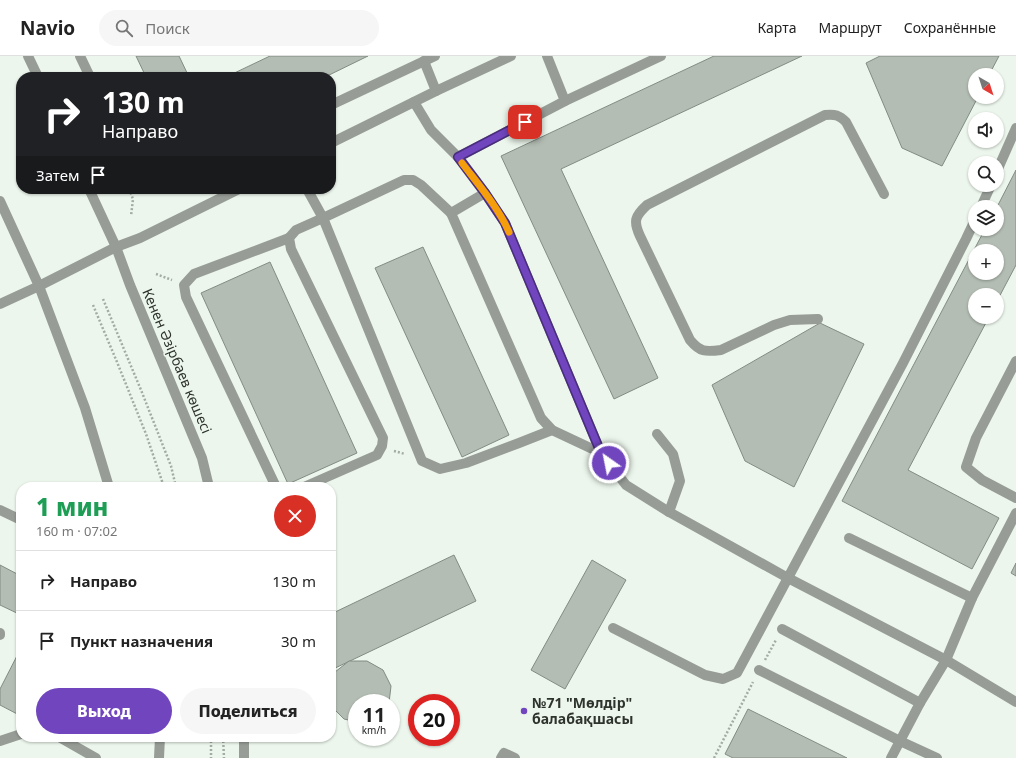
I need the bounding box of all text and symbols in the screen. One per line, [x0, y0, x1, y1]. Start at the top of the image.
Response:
search box [99, 10, 379, 46]
text: Navio [20, 15, 75, 41]
icon: search [113, 17, 135, 39]
text: Поиск [145, 18, 190, 38]
text: Карта [757, 18, 796, 37]
text: Маршрут [818, 18, 882, 37]
text: Сохранённые [904, 18, 996, 37]
north arrow [968, 68, 1004, 104]
map controls [968, 68, 1004, 324]
text: 130 m [102, 83, 185, 121]
icon: right [36, 88, 88, 140]
pin [508, 105, 542, 139]
icon: arrive [514, 111, 536, 133]
button: sound [968, 112, 1004, 148]
text: Направо [102, 119, 178, 143]
button: search [968, 156, 1004, 192]
icon: arrive [87, 164, 109, 186]
text: Затем [36, 165, 79, 185]
button: layers [968, 200, 1004, 236]
button: + [968, 244, 1004, 280]
street label: Кенен Әзірбаев көшесі [138, 285, 217, 436]
button: − [968, 288, 1004, 324]
position arrow [588, 442, 630, 484]
text: 1 мин [36, 490, 108, 523]
button: close [274, 495, 316, 537]
text: 160 m · 07:02 [36, 522, 117, 540]
icon: right [36, 570, 58, 592]
text: Направо [70, 571, 137, 591]
text: 130 m [272, 571, 316, 591]
icon: arrive [36, 630, 58, 652]
text: Пункт назначения [70, 631, 213, 651]
text: 30 m [281, 631, 316, 651]
button: Выход [36, 688, 172, 734]
button: Поделиться [180, 688, 316, 734]
place label: №71 "Мөлдір" балабақшасы [532, 693, 633, 728]
speed limit sign: 20 [408, 694, 460, 746]
text: 11 [363, 701, 385, 728]
marker: №71 "Мөлдір" балабақшасы [519, 706, 529, 716]
text: km/h [362, 723, 386, 737]

